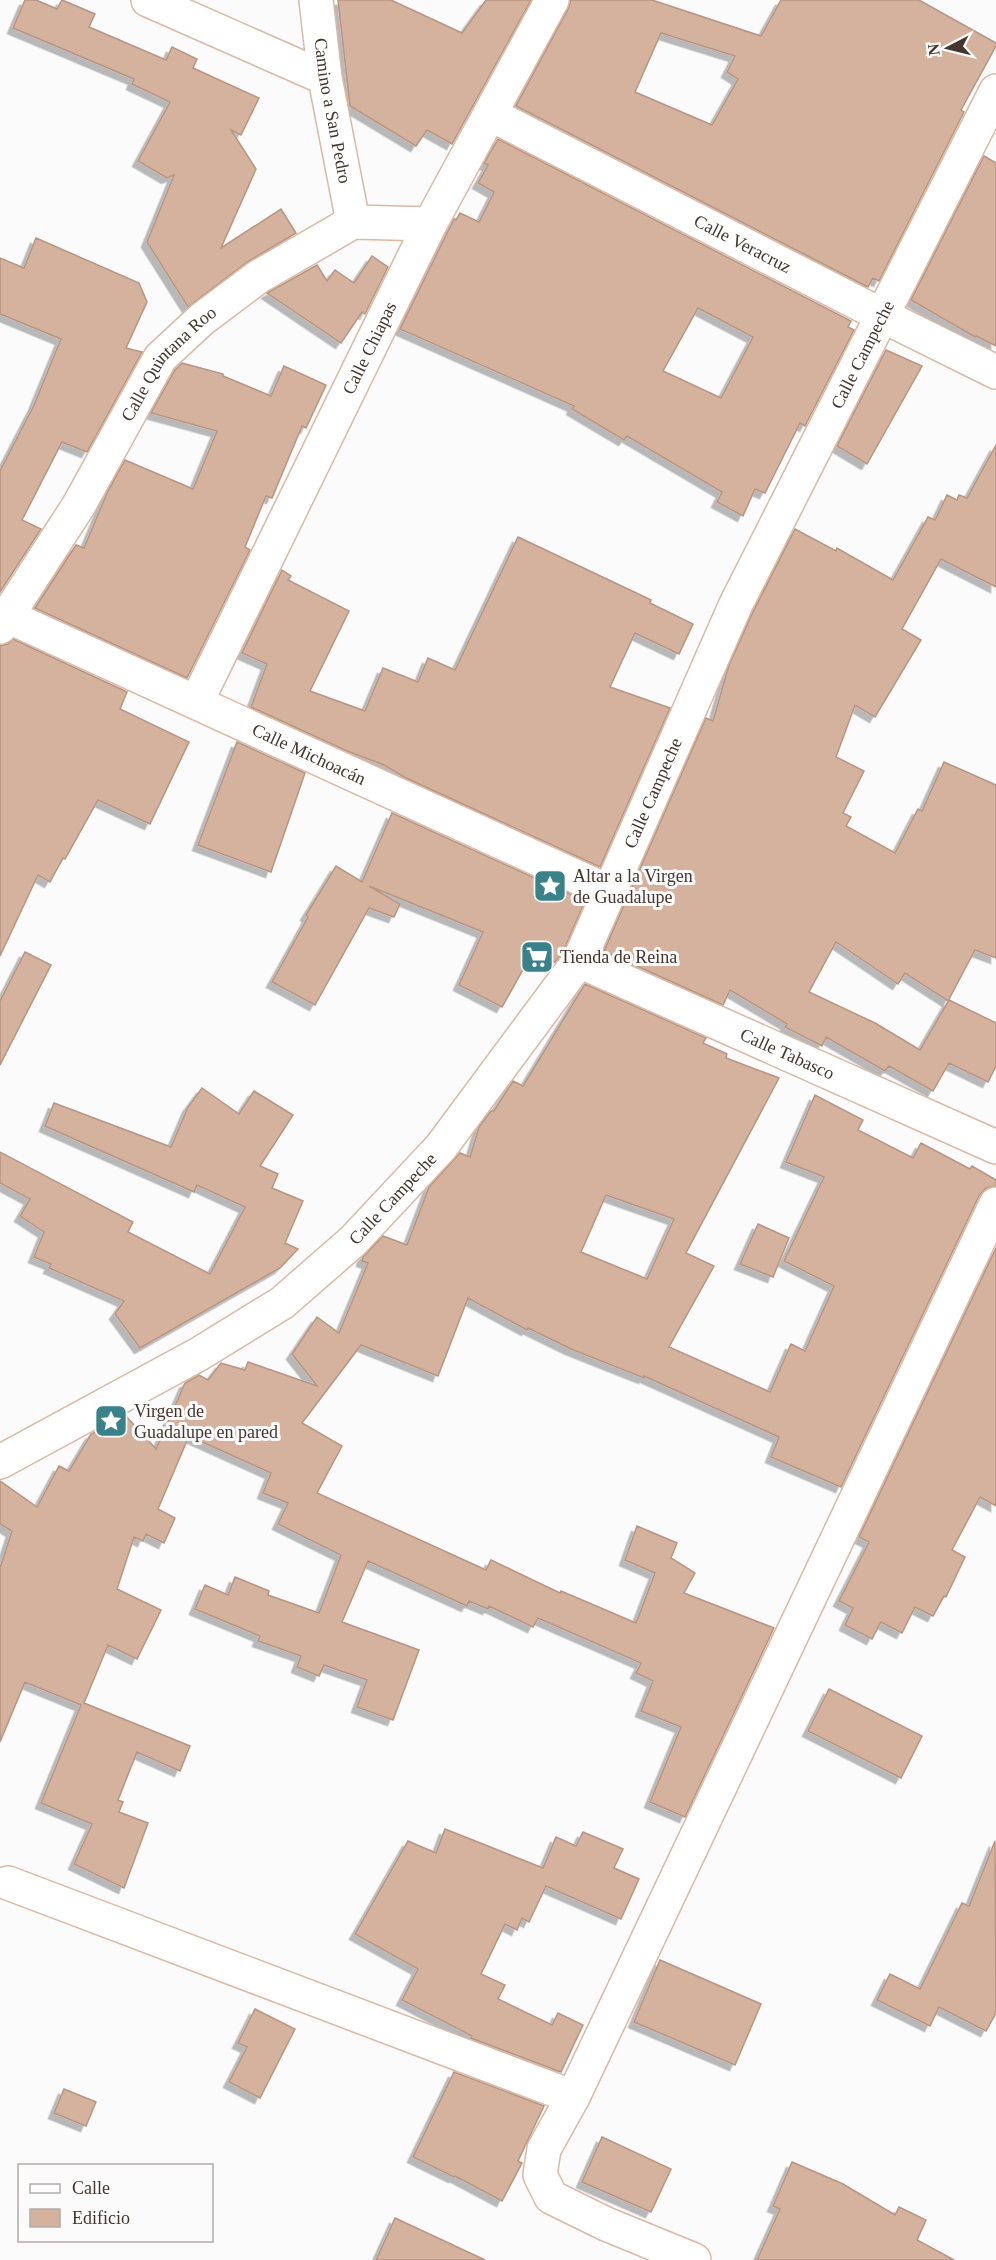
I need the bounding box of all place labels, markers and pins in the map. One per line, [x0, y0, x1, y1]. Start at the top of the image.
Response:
place label: Altar a la Virgen de Guadalupe [573, 866, 693, 907]
place icon: Altar a la Virgen de Guadalupe [532, 868, 568, 904]
supermarket icon: Tienda de Reina [519, 939, 555, 975]
place label: Tienda de Reina [560, 947, 677, 967]
place label: Virgen de Guadalupe en pared [134, 1401, 278, 1442]
place icon: Virgen de Guadalupe en pared [93, 1403, 129, 1439]

